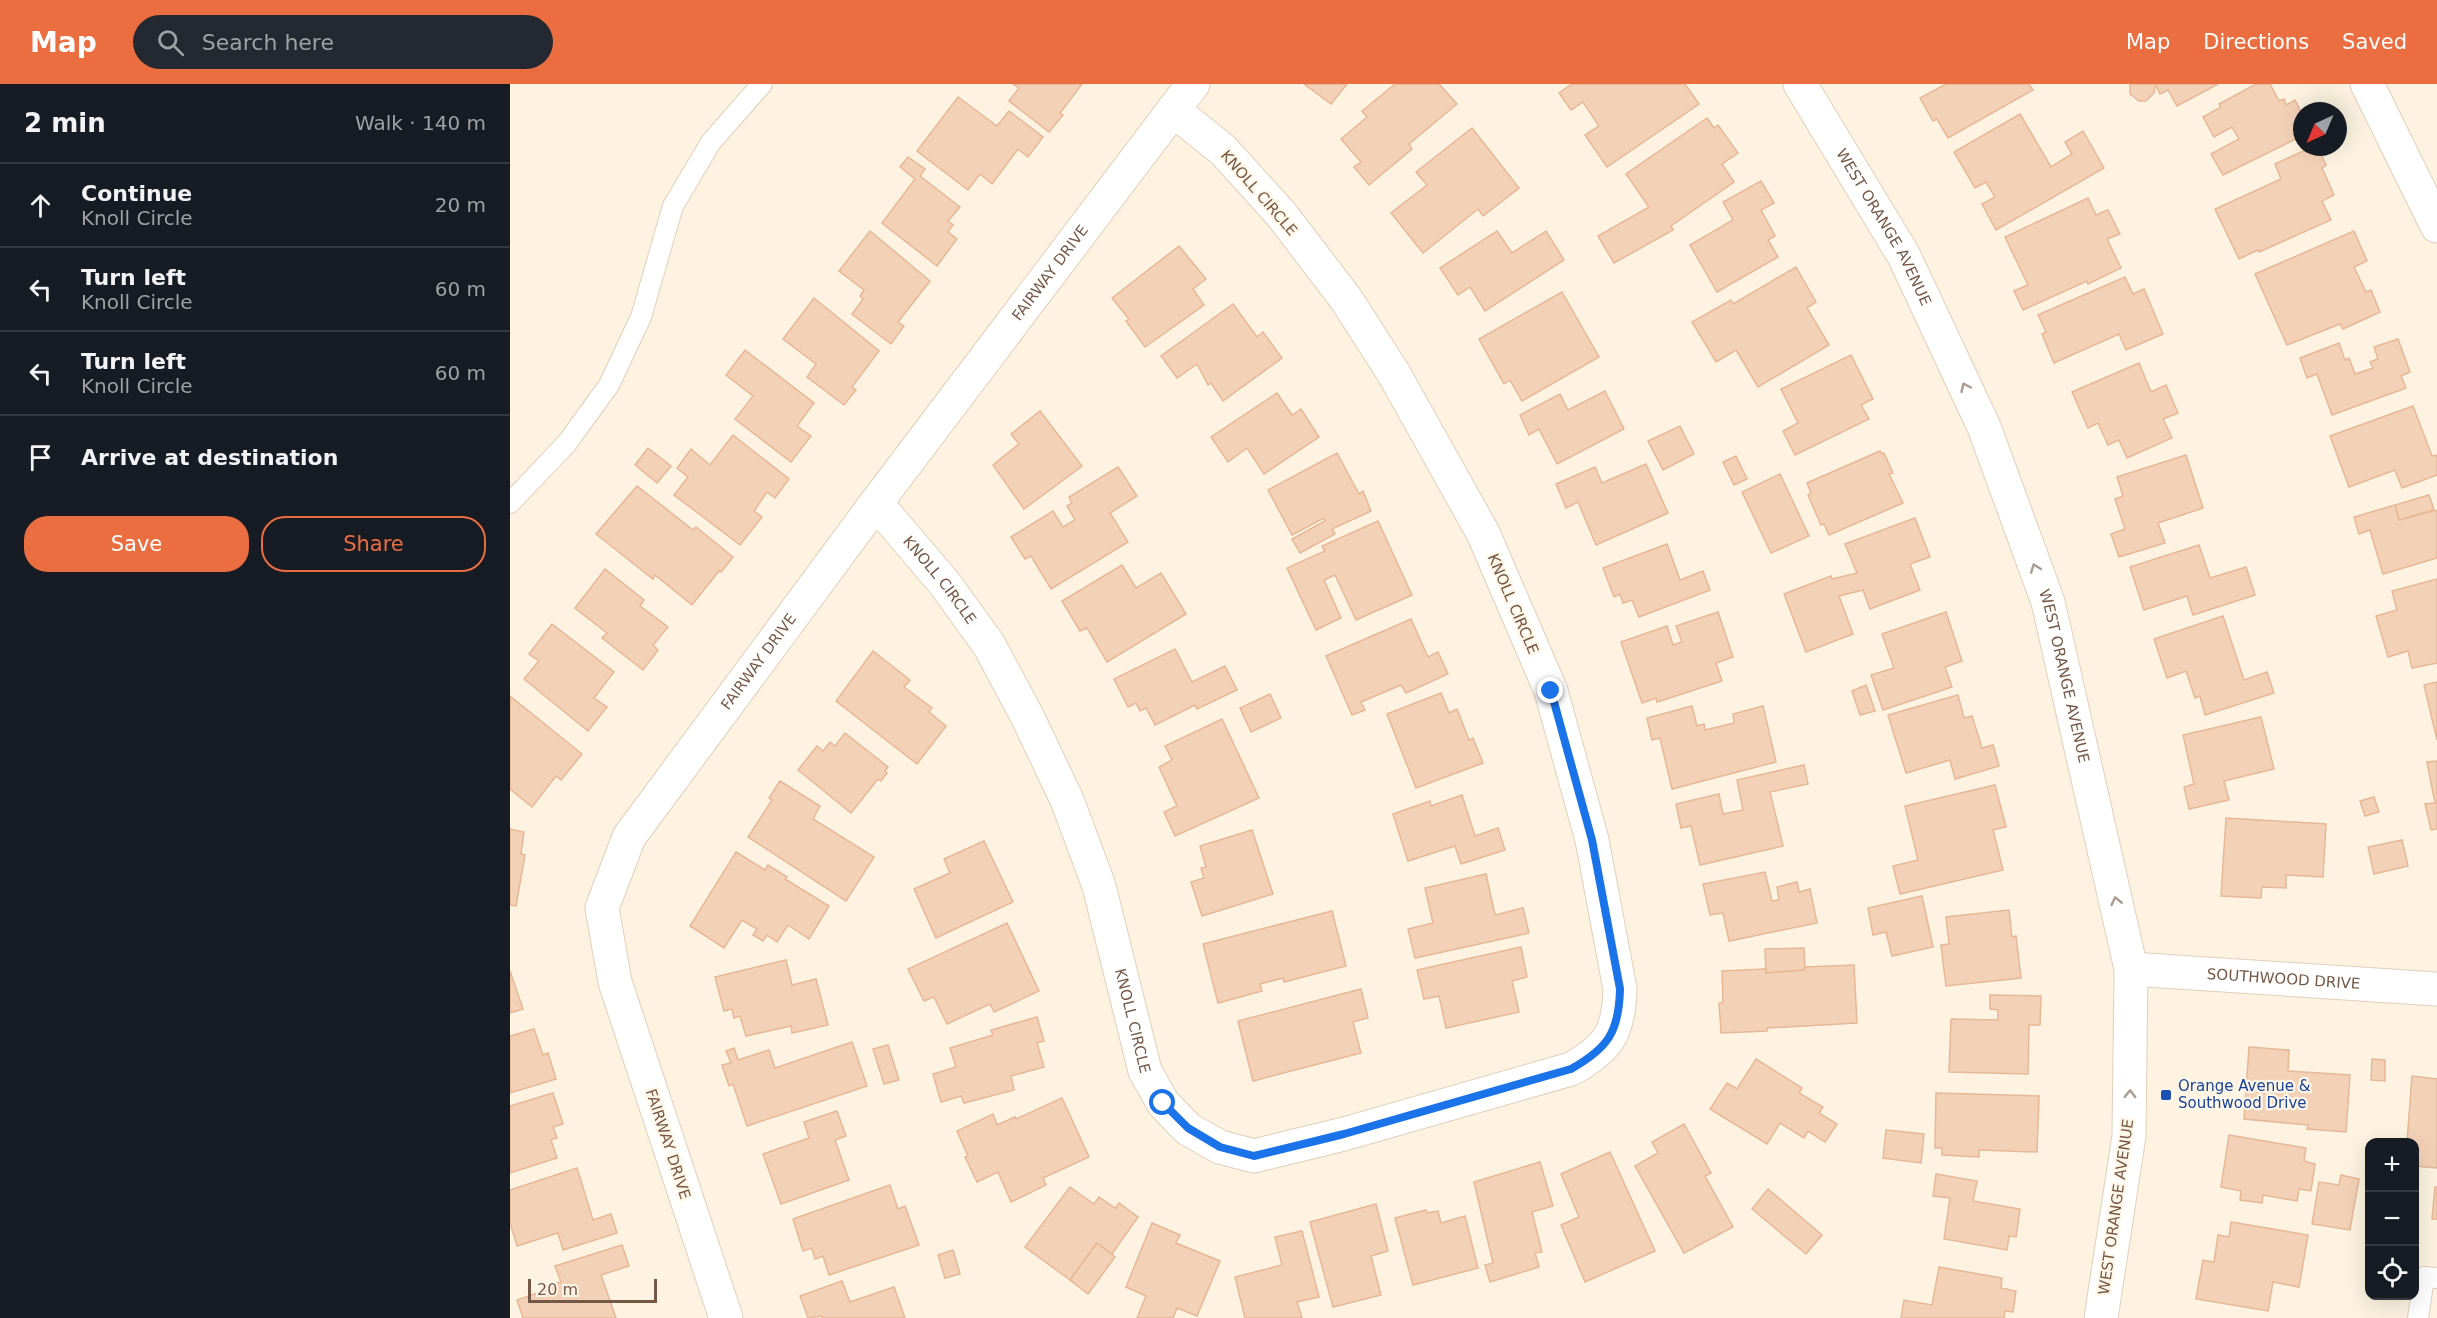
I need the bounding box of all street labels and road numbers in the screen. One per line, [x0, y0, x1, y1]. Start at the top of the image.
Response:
street label: WEST ORANGE AVENUE [1832, 145, 1935, 309]
street label: KNOLL CIRCLE [1217, 147, 1301, 239]
street label: FAIRWAY DRIVE [1008, 222, 1092, 324]
street label: KNOLL CIRCLE [899, 532, 980, 628]
street label: KNOLL CIRCLE [1484, 551, 1542, 657]
street label: WEST ORANGE AVENUE [2035, 587, 2093, 765]
street label: FAIRWAY DRIVE [717, 610, 800, 713]
street label: SOUTHWOOD DRIVE [2206, 965, 2361, 993]
street label: KNOLL CIRCLE [1111, 967, 1154, 1075]
street label: FAIRWAY DRIVE [642, 1087, 694, 1201]
street label: WEST ORANGE AVENUE [2095, 1118, 2137, 1296]

